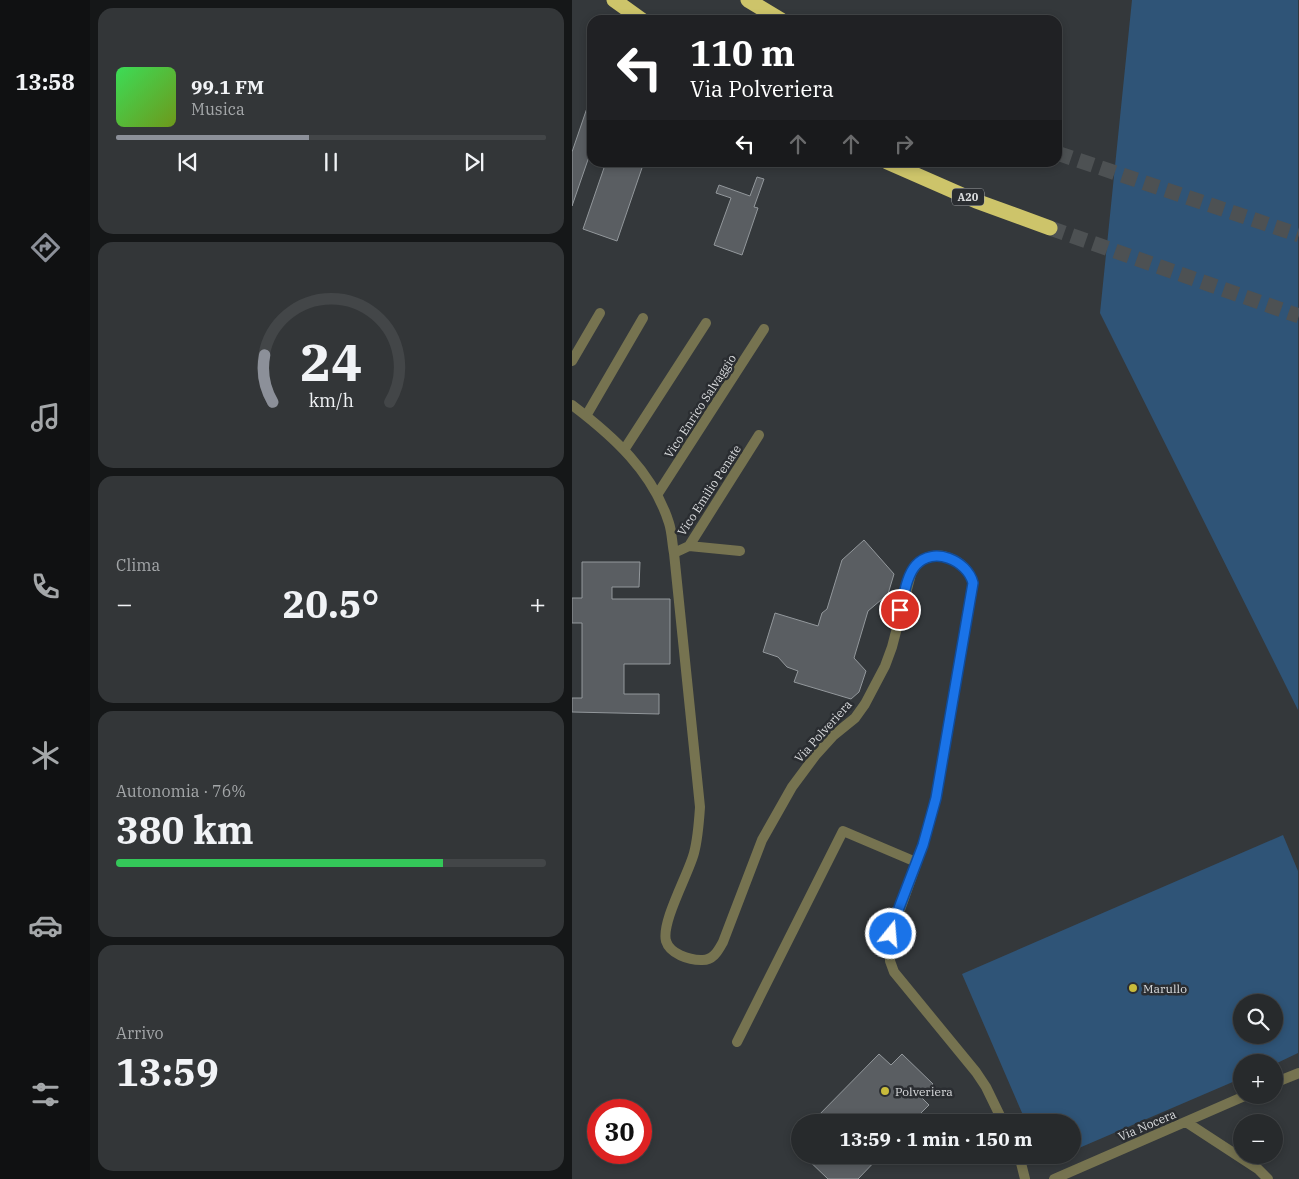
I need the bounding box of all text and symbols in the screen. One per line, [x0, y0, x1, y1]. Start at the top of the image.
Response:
text: 110 m [690, 30, 795, 76]
icon: left [607, 35, 672, 100]
text: 13:58 [15, 67, 75, 96]
text: Via Polveriera [690, 74, 834, 103]
text: 99.1 FM [191, 75, 264, 99]
text: Musica [191, 99, 245, 119]
icon: left [731, 130, 759, 158]
icon: ahead [784, 130, 812, 158]
icon: ahead [837, 130, 865, 158]
icon: right [890, 130, 918, 158]
icon: previous [174, 148, 202, 176]
icon: pause [317, 148, 345, 176]
icon: next [460, 148, 488, 176]
road number: A20 [952, 188, 984, 206]
icon: directions [28, 230, 63, 265]
text: 24 [300, 328, 362, 395]
street label: Vico Enrico Salvaggio [661, 351, 739, 461]
text: km/h [308, 389, 354, 412]
icon: music [28, 400, 63, 435]
street label: Vico Emilio Penate [674, 442, 744, 538]
text: Clima [116, 555, 160, 575]
icon: phone [28, 569, 63, 604]
text: 20.5° [283, 579, 379, 628]
text: − [116, 585, 133, 622]
text: + [529, 585, 546, 622]
pin [879, 589, 921, 631]
icon: arrive [886, 596, 914, 624]
street label: Via Polveriera [791, 696, 855, 765]
icon: climate [28, 738, 63, 773]
text: Autonomia · 76% [116, 781, 246, 801]
text: 380 km [116, 805, 254, 854]
position arrow [864, 907, 916, 959]
icon: car [28, 908, 63, 943]
place label: Marullo [1143, 981, 1187, 996]
marker: Marullo [1127, 982, 1139, 994]
map controls [1233, 994, 1283, 1164]
button: search [1233, 994, 1283, 1044]
text: Arrivo [116, 1023, 164, 1043]
text: 13:59 [116, 1047, 219, 1096]
button: + [1233, 1054, 1283, 1104]
icon: filters [28, 1077, 63, 1112]
place label: Polveriera [895, 1084, 953, 1099]
marker: Polveriera [879, 1085, 891, 1097]
speed limit sign: 30 [587, 1099, 652, 1164]
street label: Via Nocera [1116, 1106, 1179, 1144]
button: − [1233, 1114, 1283, 1164]
text: 13:59 · 1 min · 150 m [840, 1127, 1032, 1151]

